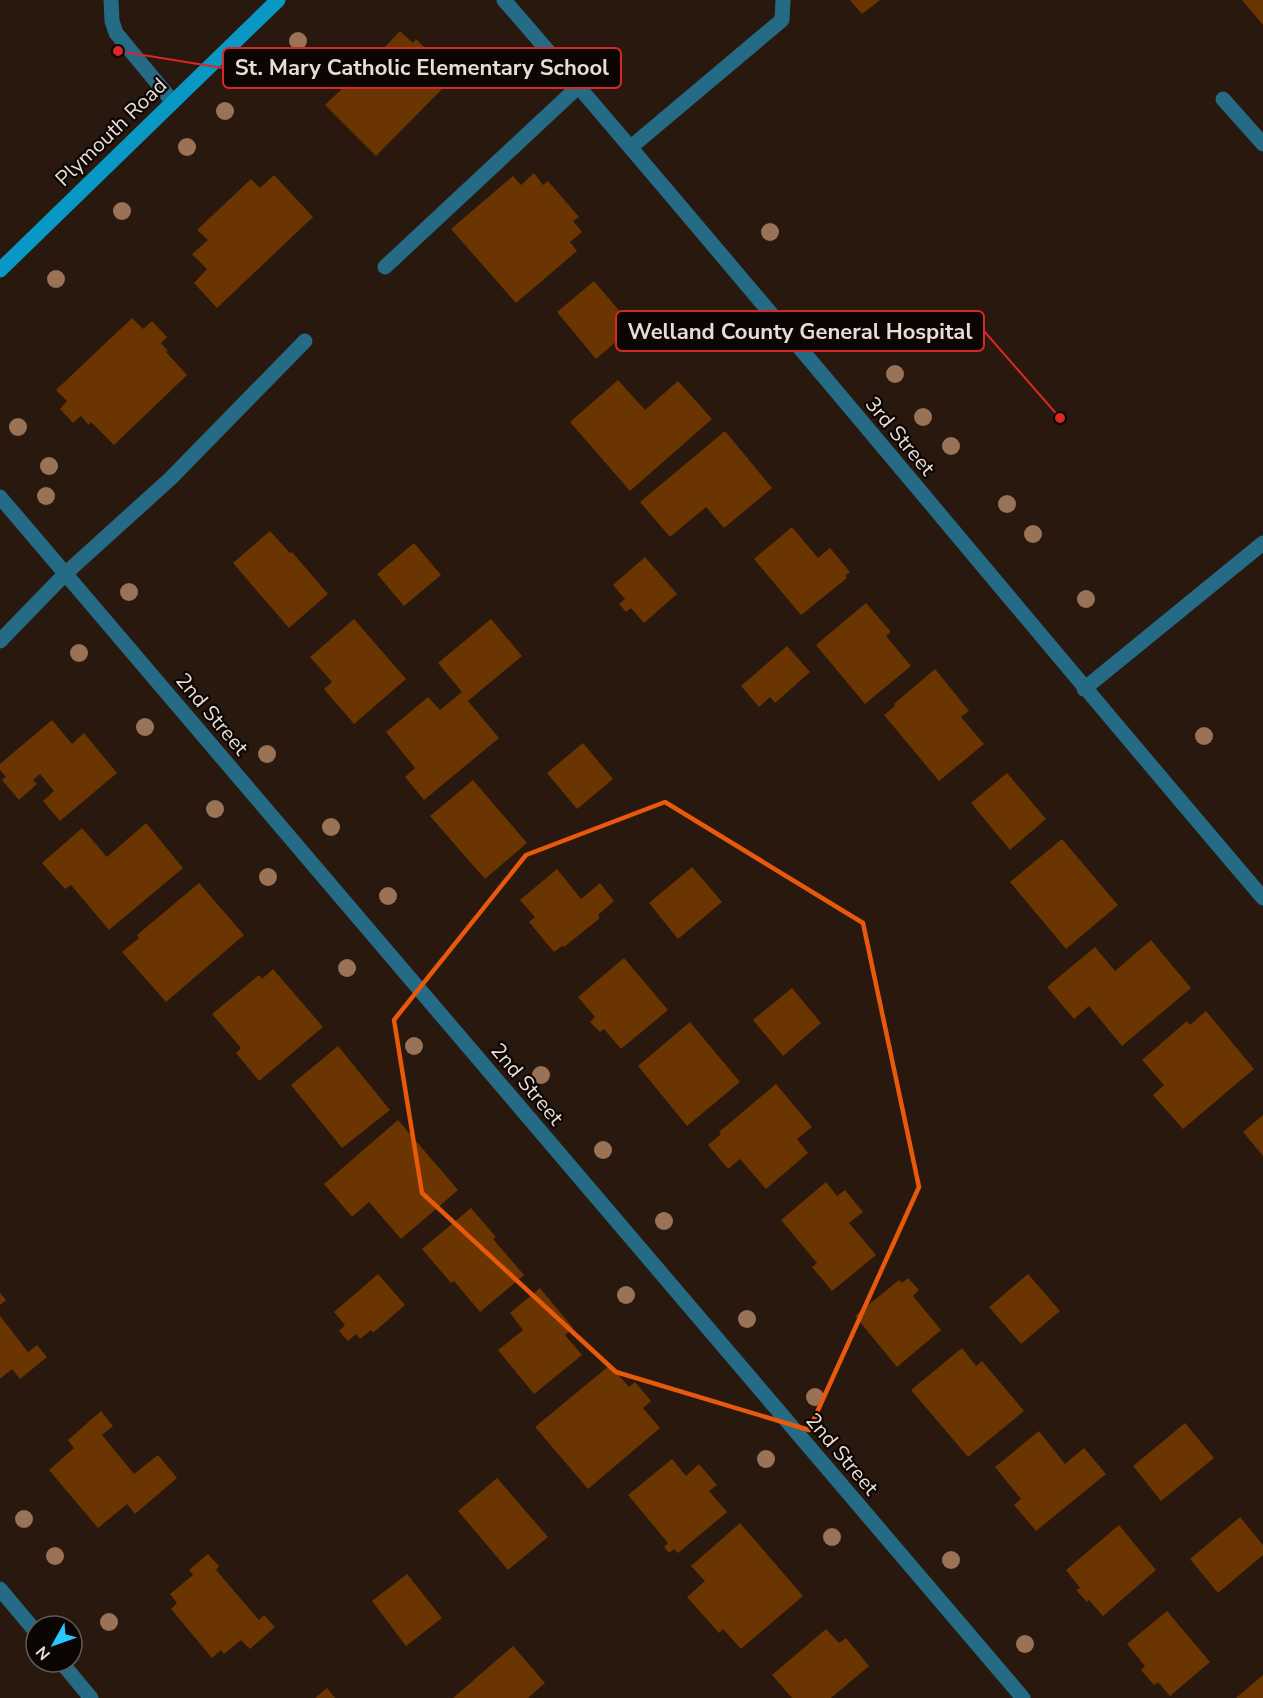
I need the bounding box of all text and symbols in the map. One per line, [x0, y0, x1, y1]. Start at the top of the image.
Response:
callout: St. Mary Catholic Elementary School [223, 48, 621, 88]
text: St. Mary Catholic Elementary School [235, 53, 609, 83]
street label: Plymouth Road [49, 72, 173, 192]
callout: Welland County General Hospital [616, 311, 984, 351]
text: Welland County General Hospital [628, 317, 972, 347]
street label: 3rd Street [859, 391, 942, 482]
street label: 2nd Street [169, 667, 255, 762]
street label: 2nd Street [484, 1037, 570, 1132]
street label: 2nd Street [799, 1407, 885, 1502]
north arrow [24, 1614, 84, 1674]
text: N [31, 1641, 56, 1665]

